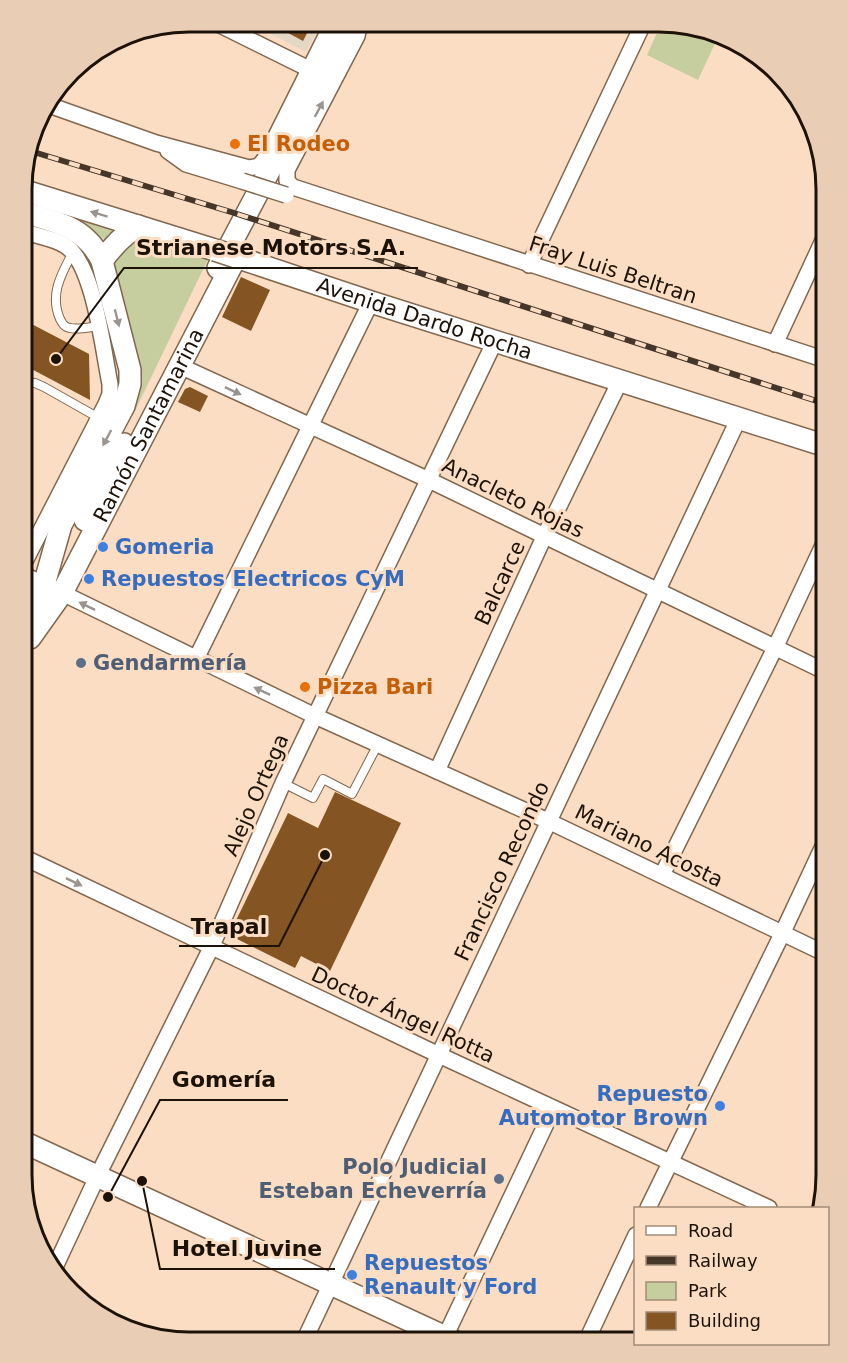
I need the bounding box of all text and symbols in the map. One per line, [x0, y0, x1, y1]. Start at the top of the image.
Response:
one-way arrow [314, 101, 324, 118]
place label: El Rodeo [247, 132, 350, 156]
marker: El Rodeo [228, 137, 242, 151]
one-way arrow [90, 209, 108, 218]
callout: Strianese Motors S.A. [124, 228, 418, 268]
street label: Fray Luis Beltran [526, 231, 700, 309]
text: Strianese Motors S.A. [136, 235, 406, 260]
street label: Avenida Dardo Rocha [314, 273, 535, 364]
one-way arrow [112, 309, 122, 327]
street label: Ramón Santamarina [89, 324, 209, 526]
one-way arrow [225, 386, 242, 395]
one-way arrow [102, 429, 112, 446]
street label: Anacleto Rojas [438, 453, 588, 543]
place label: Gomeria [115, 535, 215, 559]
street label: Balcarce [470, 537, 530, 629]
marker: Gomeria [96, 540, 110, 554]
place label: Repuestos Electricos CyM [101, 567, 405, 591]
marker: Repuestos Electricos CyM [82, 572, 96, 586]
one-way arrow [79, 601, 96, 610]
place label: Gendarmería [93, 651, 247, 675]
marker: Gendarmería [74, 656, 88, 670]
place label: Pizza Bari [317, 675, 433, 699]
marker: Pizza Bari [298, 680, 312, 694]
one-way arrow [254, 686, 271, 696]
street label: Alejo Ortega [218, 730, 294, 860]
street label: Francisco Recondo [450, 777, 554, 965]
street label: Mariano Acosta [571, 800, 727, 892]
one-way arrow [66, 877, 83, 886]
callout: Trapal [179, 906, 279, 946]
text: Trapal [191, 914, 267, 939]
street label: Doctor Ángel Rotta [308, 961, 499, 1068]
callout: Gomería [160, 1060, 288, 1100]
text: Gomería [172, 1067, 276, 1092]
place label: Repuesto Automotor Brown [499, 1082, 708, 1130]
marker: Repuesto Automotor Brown [713, 1099, 727, 1113]
place label: Polo Judicial Esteban Echeverría [258, 1155, 487, 1203]
marker: Polo Judicial Esteban Echeverría [492, 1172, 506, 1186]
legend [634, 1207, 829, 1345]
text: Road [688, 1220, 733, 1241]
callout: Hotel Juvine [160, 1229, 335, 1269]
text: Hotel Juvine [172, 1236, 322, 1261]
text: Railway [688, 1250, 758, 1271]
place label: Repuestos Renault y Ford [364, 1251, 537, 1299]
marker: Repuestos Renault y Ford [345, 1268, 359, 1282]
text: Park [688, 1280, 727, 1301]
text: Building [688, 1310, 761, 1331]

